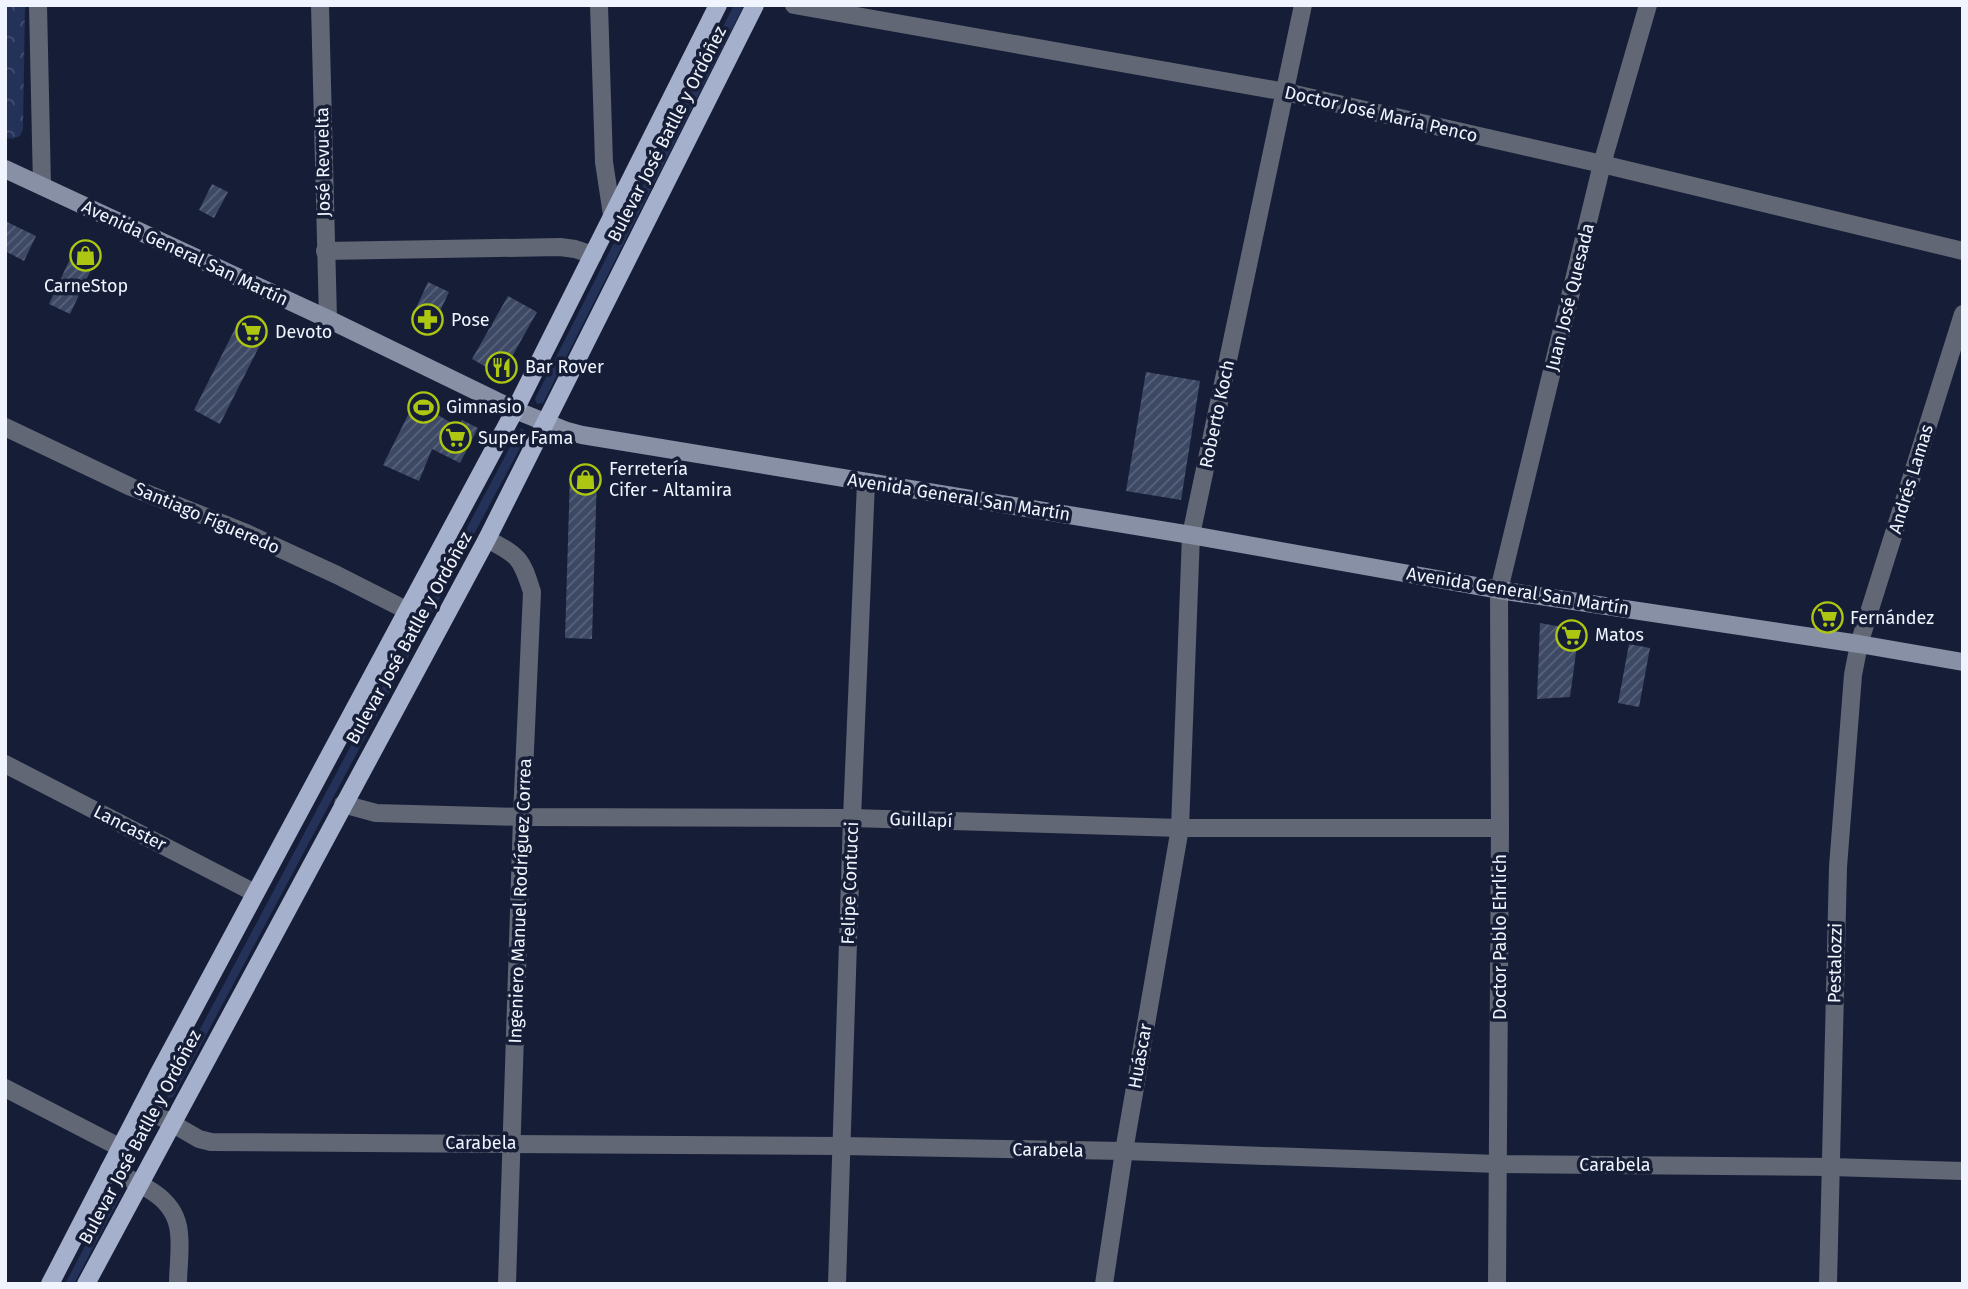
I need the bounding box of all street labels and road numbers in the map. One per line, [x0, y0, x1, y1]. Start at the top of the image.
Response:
street label: Bulevar José Batlle y Ordóñez [603, 22, 731, 246]
street label: Doctor José María Penco [1282, 81, 1480, 147]
street label: José Revuelta [311, 107, 335, 217]
street label: Avenida General San Martín [78, 195, 292, 311]
street label: Juan José Quesada [1541, 221, 1599, 373]
street label: Roberto Koch [1195, 358, 1239, 470]
street label: Andrés Lamas [1884, 422, 1938, 536]
street label: Avenida General San Martín [846, 469, 1072, 525]
street label: Santiago Figueredo [131, 477, 283, 559]
street label: Bulevar José Batlle y Ordóñez [341, 528, 477, 748]
street label: Avenida General San Martín [1405, 563, 1631, 619]
street label: Ingeniero Manuel Rodríguez Correa [504, 758, 536, 1044]
street label: Lancaster [90, 800, 170, 856]
street label: Guillapí [889, 808, 953, 832]
street label: Felipe Contucci [837, 821, 863, 945]
street label: Doctor Pablo Ehrlich [1489, 854, 1511, 1020]
street label: Pestalozzi [1823, 923, 1847, 1003]
street label: Huáscar [1123, 1022, 1157, 1090]
street label: Bulevar José Batlle y Ordóñez [74, 1026, 206, 1248]
street label: Carabela [445, 1132, 517, 1154]
street label: Carabela [1012, 1138, 1084, 1162]
street label: Carabela [1579, 1154, 1651, 1176]

